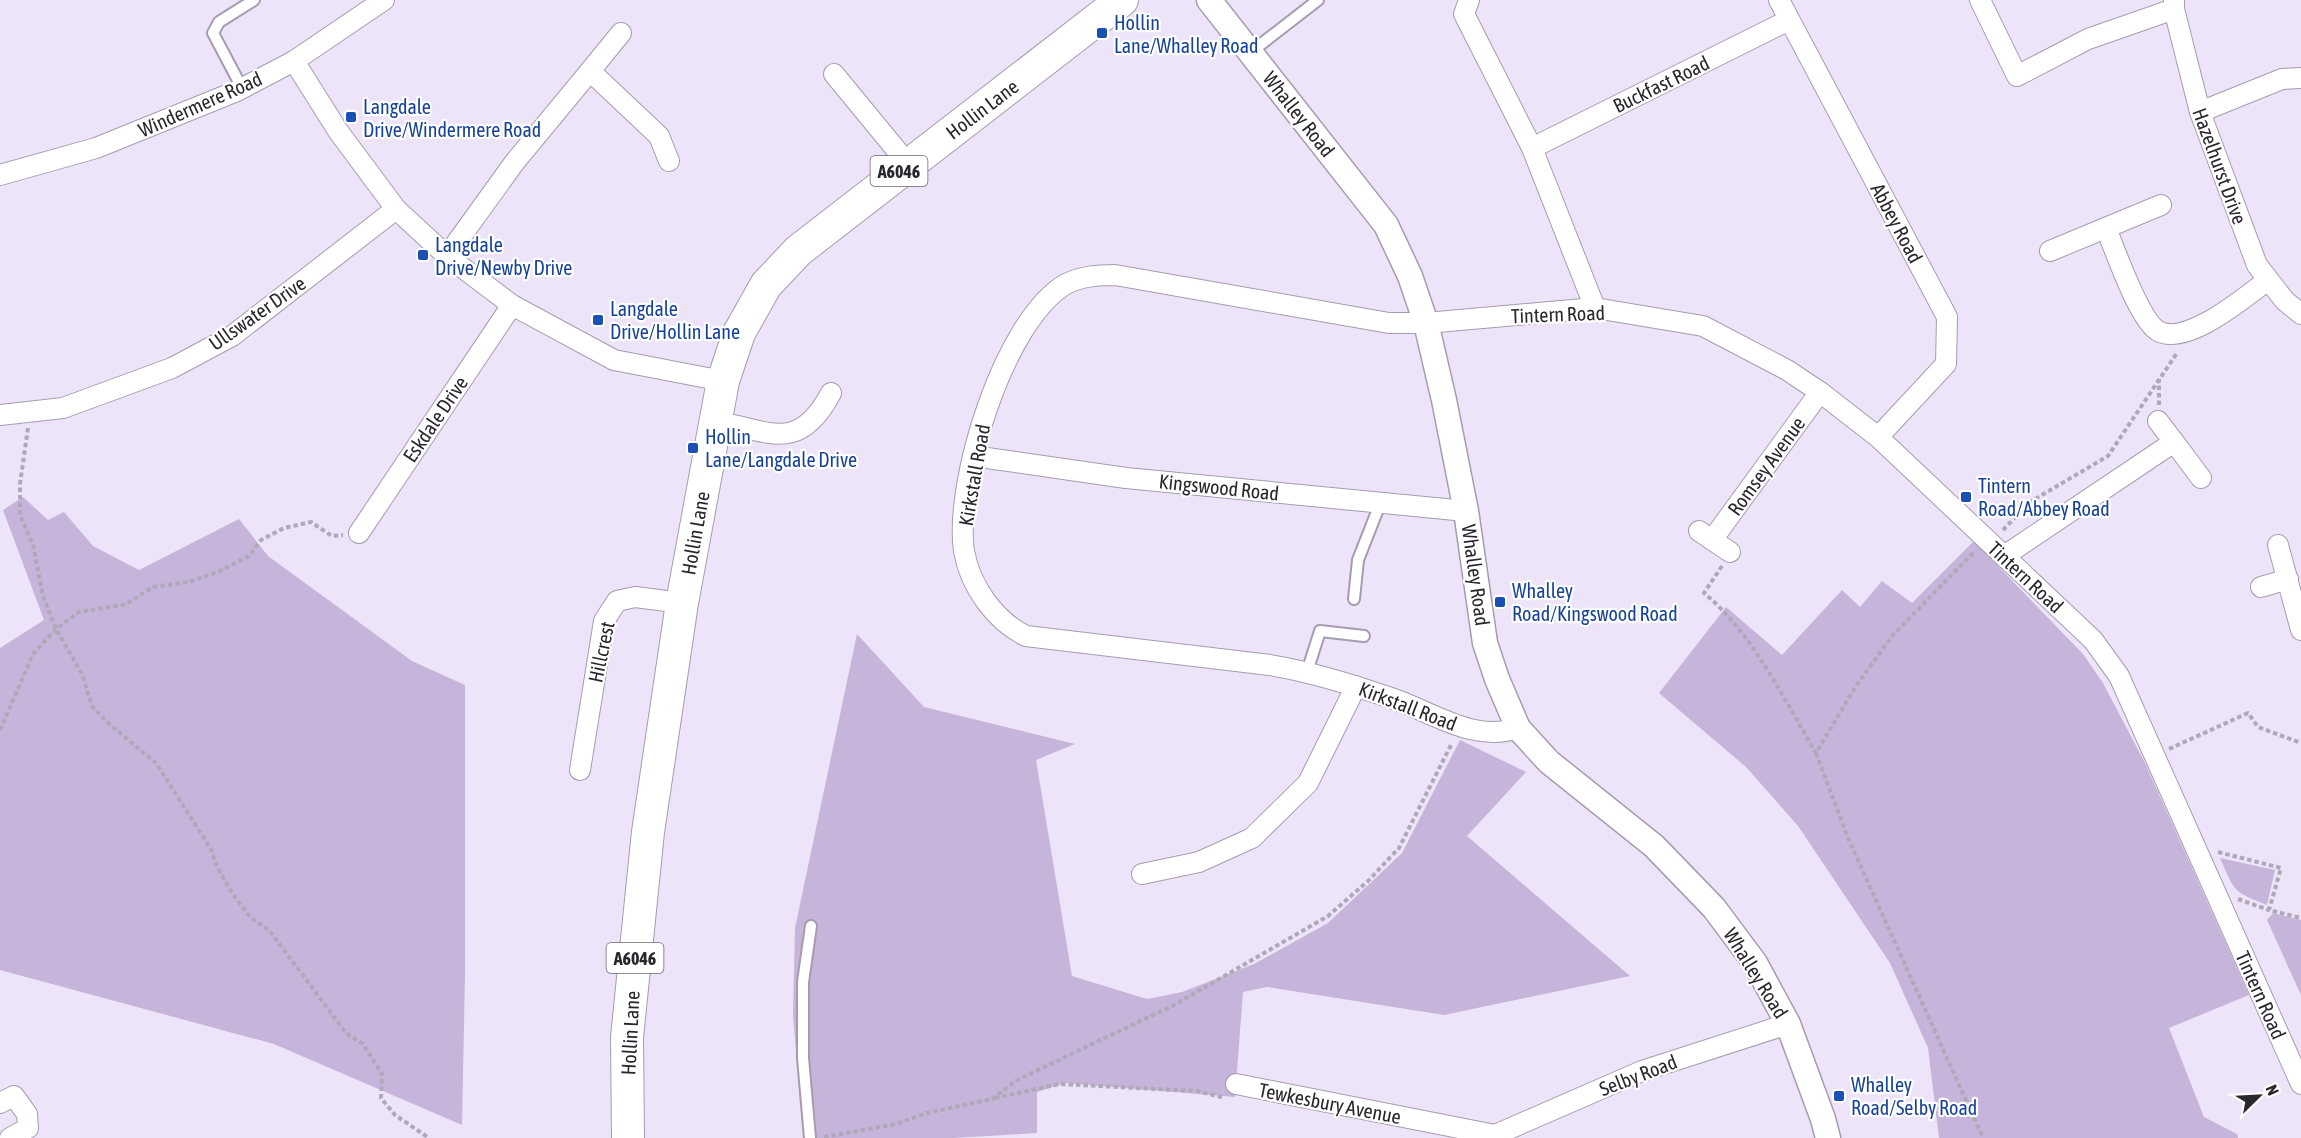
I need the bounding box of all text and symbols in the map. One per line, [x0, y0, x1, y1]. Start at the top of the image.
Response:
place label: Hollin Lane/Whalley Road [1114, 11, 1259, 57]
marker: Hollin Lane/Whalley Road [1095, 26, 1109, 40]
street label: Buckfast Road [1609, 51, 1713, 117]
street label: Windermere Road [135, 67, 265, 141]
street label: Whalley Road [1259, 67, 1339, 161]
street label: Hollin Lane [941, 74, 1023, 144]
place label: Langdale Drive/Windermere Road [363, 95, 541, 141]
street label: Hazelhurst Drive [2188, 105, 2252, 227]
marker: Langdale Drive/Windermere Road [344, 110, 358, 124]
road number: A6046 [870, 156, 928, 186]
street label: Abbey Road [1866, 179, 1928, 267]
place label: Langdale Drive/Newby Drive [435, 233, 572, 279]
marker: Langdale Drive/Newby Drive [416, 248, 430, 262]
street label: Ullswater Drive [204, 271, 310, 355]
place label: Langdale Drive/Hollin Lane [610, 297, 740, 343]
street label: Tintern Road [1511, 301, 1605, 327]
marker: Langdale Drive/Hollin Lane [591, 313, 605, 327]
street label: Eskdale Drive [398, 372, 472, 466]
street label: Romsey Avenue [1723, 412, 1809, 520]
street label: Kirkstall Road [954, 422, 994, 528]
place label: Hollin Lane/Langdale Drive [705, 425, 857, 471]
marker: Hollin Lane/Langdale Drive [686, 441, 700, 455]
street label: Kingswood Road [1158, 469, 1280, 505]
place label: Tintern Road/Abbey Road [1978, 474, 2110, 520]
street label: Hollin Lane [676, 489, 714, 577]
marker: Tintern Road/Abbey Road [1959, 490, 1973, 504]
street label: Whalley Road [1458, 523, 1494, 627]
street label: Tintern Road [1984, 537, 2068, 617]
place label: Whalley Road/Kingswood Road [1512, 579, 1678, 625]
marker: Whalley Road/Kingswood Road [1493, 595, 1507, 609]
street label: Hillcrest [583, 619, 619, 685]
street label: Kirkstall Road [1356, 677, 1460, 735]
street label: Whalley Road [1719, 924, 1793, 1022]
road number: A6046 [606, 943, 664, 973]
street label: Tintern Road [2231, 947, 2291, 1043]
street label: Hollin Lane [616, 990, 644, 1076]
street label: Selby Road [1596, 1050, 1680, 1100]
north arrow [2229, 1066, 2289, 1126]
place label: Whalley Road/Selby Road [1851, 1073, 1977, 1119]
street label: Tewkesbury Avenue [1257, 1078, 1403, 1128]
text: N [2263, 1082, 2283, 1098]
marker: Whalley Road/Selby Road [1832, 1089, 1846, 1103]

